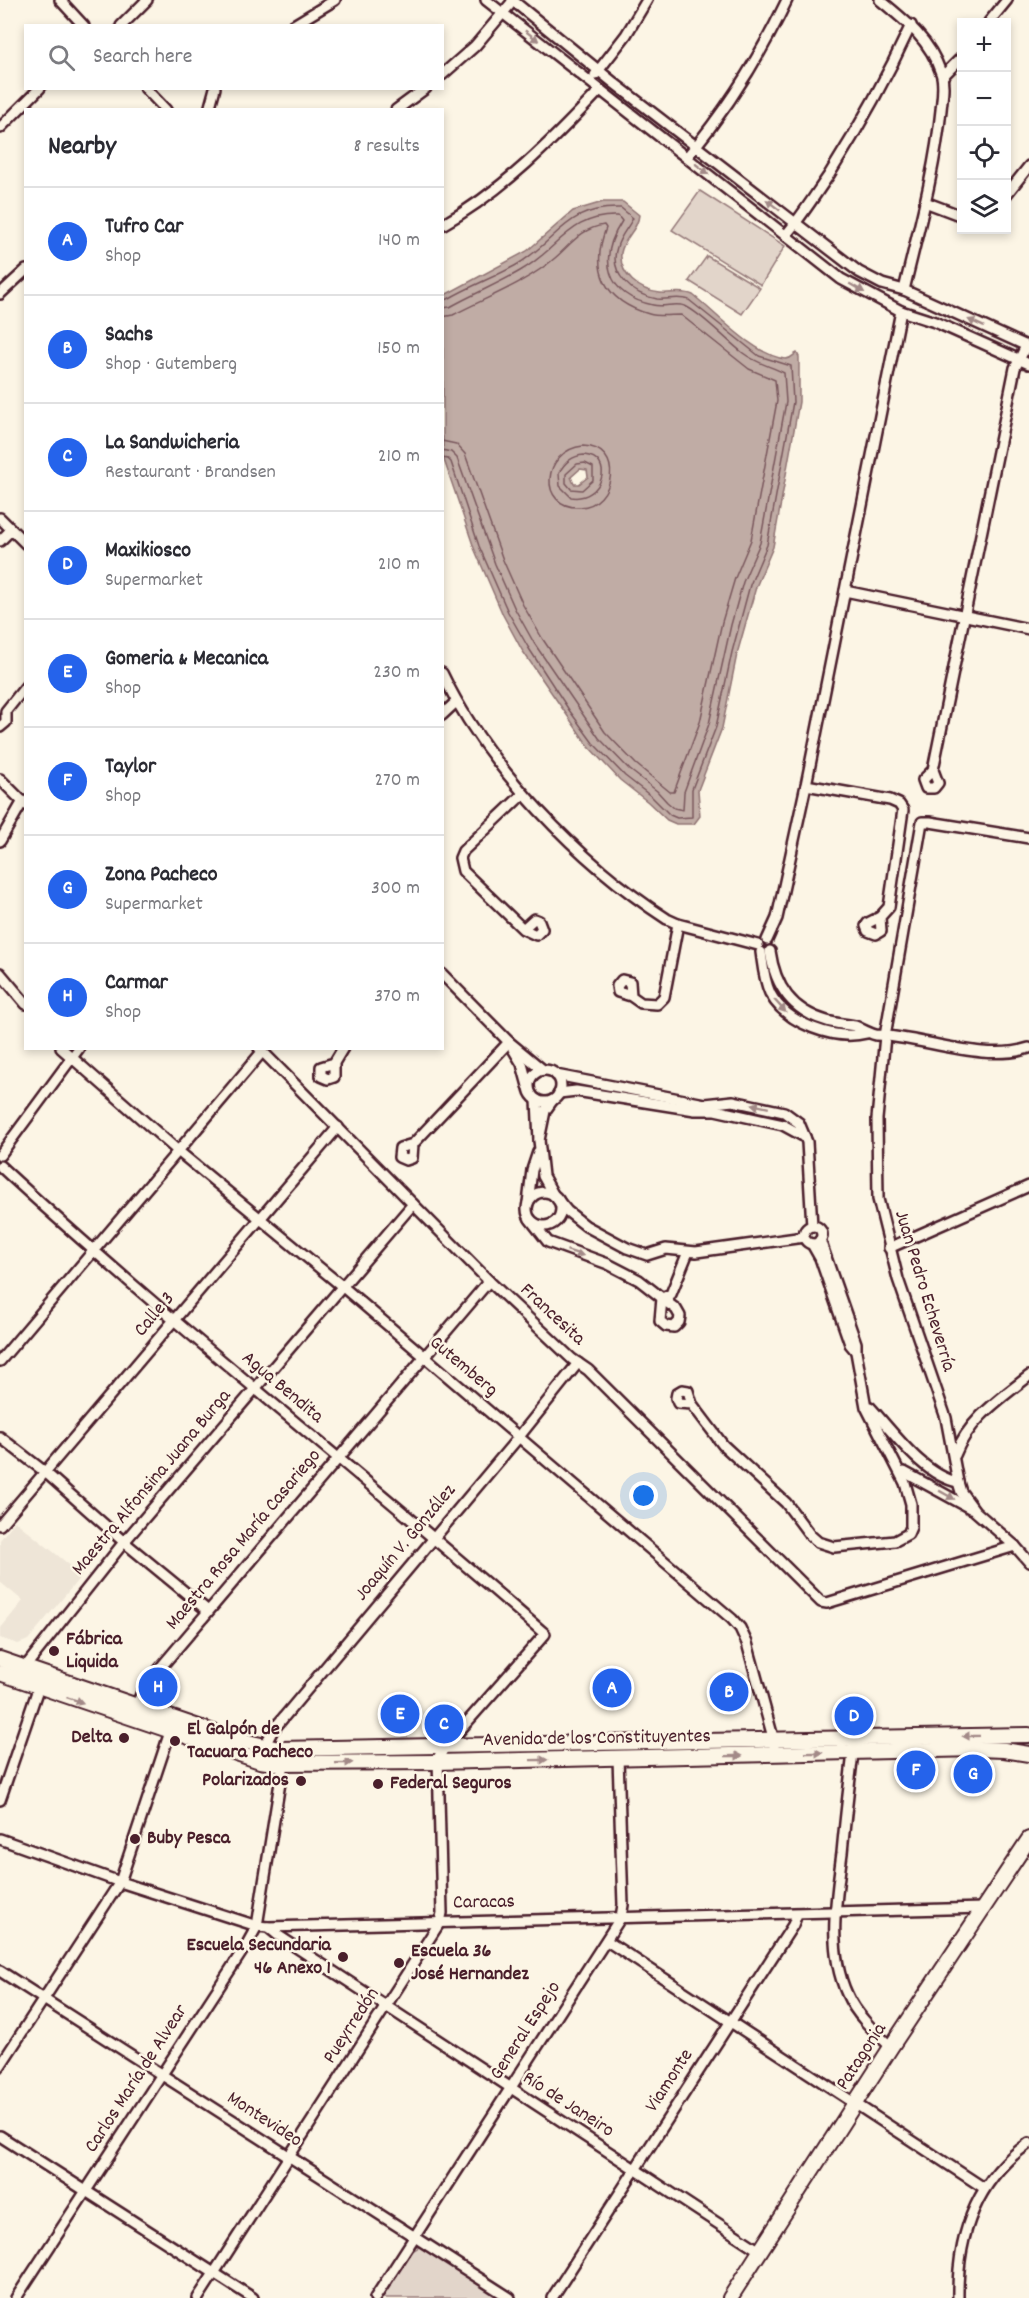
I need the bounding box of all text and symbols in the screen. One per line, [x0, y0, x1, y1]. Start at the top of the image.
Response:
map controls [957, 18, 1011, 234]
button: + [957, 18, 1011, 72]
search box [24, 24, 444, 90]
one-way arrow [524, 30, 540, 43]
icon: search [45, 41, 78, 74]
text: Search here [93, 42, 192, 73]
button: − [957, 72, 1011, 126]
button: locate [957, 126, 1011, 180]
text: Nearby [48, 129, 116, 166]
text: 8 results [354, 133, 420, 161]
one-way arrow [695, 163, 710, 175]
button: layers [957, 180, 1011, 234]
one-way arrow [765, 199, 781, 211]
text: Tufro Car [105, 212, 183, 243]
text: A [62, 227, 73, 255]
text: 140 m [378, 227, 420, 255]
text: Shop [105, 243, 141, 271]
one-way arrow [849, 283, 866, 293]
one-way arrow [966, 318, 984, 328]
text: Sachs [105, 320, 153, 351]
text: B [63, 335, 72, 363]
text: 150 m [377, 335, 420, 363]
text: Shop · Gutemberg [105, 351, 237, 379]
text: La Sandwicheria [105, 428, 239, 459]
text: C [63, 443, 72, 471]
text: 210 m [378, 443, 420, 471]
text: Restaurant · Brandsen [105, 459, 276, 487]
text: Maxikiosco [105, 536, 191, 567]
text: D [62, 551, 73, 579]
text: 210 m [378, 551, 420, 579]
text: Supermarket [105, 567, 203, 595]
text: Gomeria & Mecanica [105, 644, 268, 675]
text: E [63, 659, 72, 687]
text: 230 m [373, 659, 420, 687]
text: Shop [105, 675, 141, 703]
text: Taylor [105, 752, 156, 783]
text: F [63, 767, 72, 795]
text: 270 m [374, 767, 420, 795]
text: Shop [105, 783, 141, 811]
text: Zona Pacheco [105, 860, 218, 891]
text: G [62, 875, 73, 903]
text: 300 m [371, 875, 420, 903]
text: Supermarket [105, 891, 203, 919]
text: Carmar [105, 968, 168, 999]
text: H [62, 983, 73, 1011]
text: 370 m [374, 983, 420, 1011]
one-way arrow [773, 998, 787, 1013]
text: Shop [105, 999, 141, 1027]
one-way arrow [751, 1101, 770, 1110]
street label: Juan Pedro Echeverría [886, 1207, 962, 1376]
one-way arrow [566, 1249, 584, 1258]
street label: Francesita [513, 1277, 591, 1353]
street label: Calle 3 [128, 1286, 182, 1344]
street label: Gutemberg [422, 1330, 504, 1404]
street label: Agua Bendita [235, 1345, 330, 1431]
street label: Maestra Alfonsina Juana Burga [66, 1383, 239, 1582]
street label: Maestra Rosa María Casariego [160, 1443, 328, 1637]
street label: Joaquín V. González [349, 1478, 464, 1608]
your location [629, 1481, 658, 1510]
one-way arrow [938, 1490, 955, 1500]
place label: Fábrica Liquida [66, 1626, 123, 1677]
marker: Fábrica Liquida [47, 1644, 61, 1658]
pin: H [138, 1664, 178, 1710]
pin: A [592, 1666, 632, 1710]
pin: B [710, 1670, 748, 1714]
pin: E [380, 1692, 420, 1736]
pin: D [834, 1694, 874, 1738]
one-way arrow [66, 1695, 84, 1705]
pin: C [424, 1702, 464, 1746]
place label: El Galpón de Tacuara Pacheco [187, 1716, 313, 1767]
street label: Avenida de los Constituyentes [483, 1723, 711, 1755]
place label: Delta [71, 1724, 113, 1752]
marker: Delta [117, 1731, 131, 1745]
one-way arrow [961, 1731, 980, 1741]
marker: El Galpón de Tacuara Pacheco [168, 1734, 182, 1748]
pin: F [896, 1748, 936, 1792]
one-way arrow [804, 1749, 823, 1758]
one-way arrow [724, 1751, 743, 1760]
pin: G [954, 1752, 992, 1796]
one-way arrow [529, 1755, 548, 1764]
one-way arrow [334, 1758, 353, 1768]
place label: Polarizados [202, 1767, 289, 1795]
place label: Federal Seguros [390, 1770, 512, 1798]
marker: Polarizados [294, 1774, 308, 1788]
marker: Federal Seguros [371, 1777, 385, 1791]
place label: Buby Pesca [147, 1825, 231, 1853]
marker: Buby Pesca [128, 1832, 142, 1846]
street label: Caracas [453, 1888, 515, 1918]
place label: Escuela Secundaria 46 Anexo 1 [187, 1932, 332, 1983]
place label: Escuela 36 José Hernandez [411, 1938, 529, 1989]
marker: Escuela Secundaria 46 Anexo 1 [336, 1950, 350, 1964]
marker: Escuela 36 José Hernandez [392, 1956, 406, 1970]
street label: General Espejo [484, 1976, 568, 2086]
street label: Pueyrredón [317, 1982, 387, 2070]
street label: Carlos María de Alvear [78, 1999, 196, 2159]
street label: Patagonia [830, 2017, 895, 2096]
street label: Viamonte [639, 2044, 701, 2118]
street label: Río de Janeiro [517, 2065, 619, 2145]
street label: Montevideo [221, 2085, 307, 2155]

